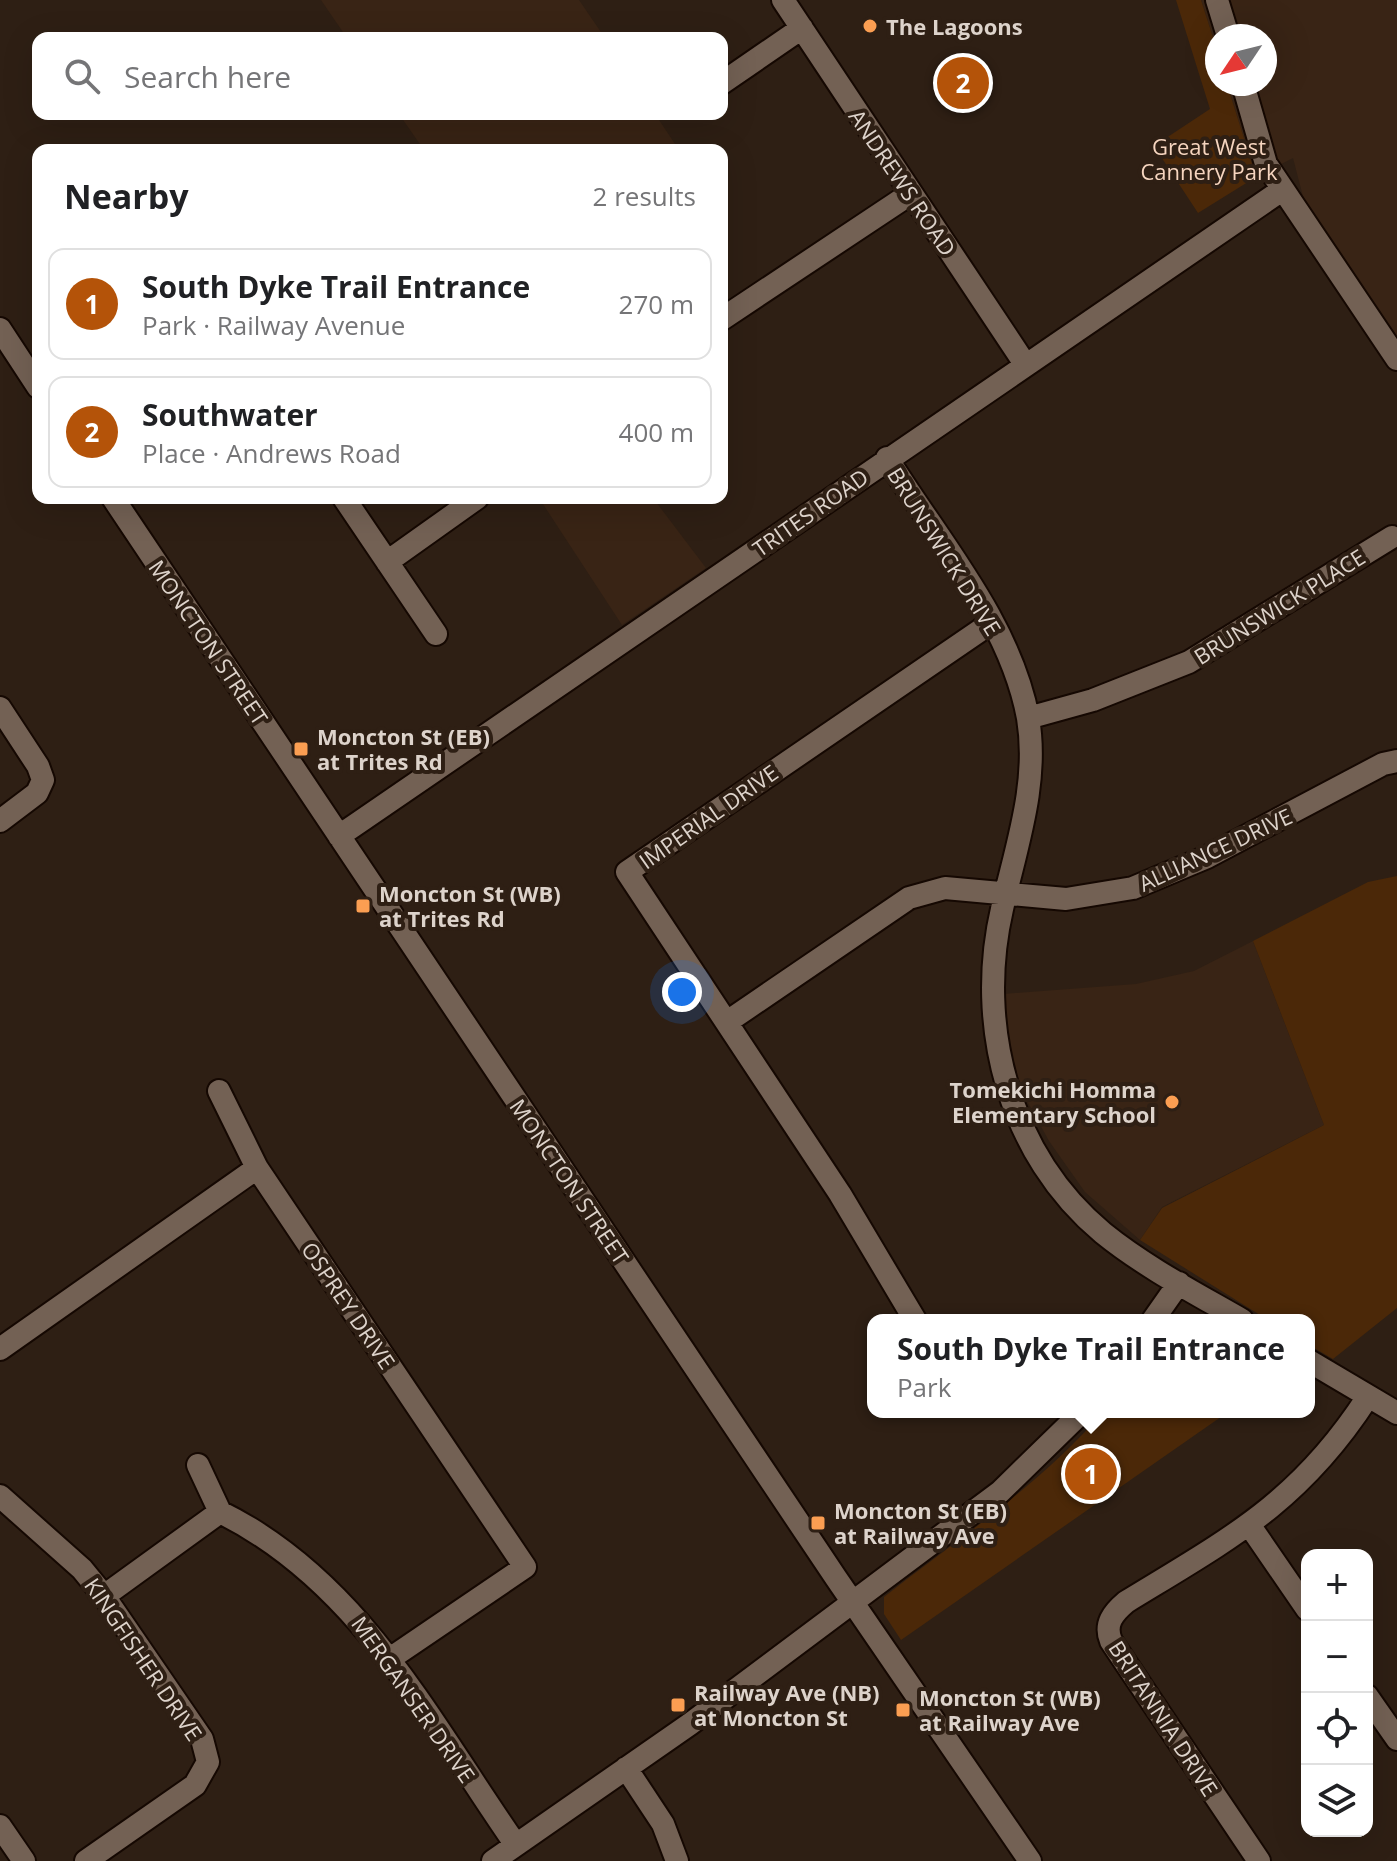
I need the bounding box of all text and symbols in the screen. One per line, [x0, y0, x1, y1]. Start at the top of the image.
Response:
place label: The Lagoons [886, 11, 1023, 41]
marker: The Lagoons [861, 17, 879, 35]
north arrow [1205, 24, 1277, 96]
search box [32, 32, 728, 120]
pin: 2 [937, 53, 989, 113]
icon: search [60, 54, 104, 98]
text: Search here [124, 56, 291, 97]
street label: ANDREWS ROAD [843, 103, 963, 261]
park label: Great West Cannery Park [1140, 131, 1278, 186]
text: Nearby [64, 173, 189, 219]
text: 2 results [593, 178, 696, 214]
text: South Dyke Trail Entrance [142, 266, 530, 307]
text: 1 [85, 286, 99, 322]
text: 270 m [619, 286, 694, 322]
text: Park · Railway Avenue [142, 307, 405, 343]
text: Southwater [142, 394, 318, 435]
text: 2 [85, 414, 99, 450]
text: 400 m [619, 414, 694, 450]
text: Place · Andrews Road [142, 435, 401, 471]
street label: TRITES ROAD [746, 461, 874, 563]
street label: BRUNSWICK DRIVE [881, 461, 1009, 641]
street label: BRUNSWICK PLACE [1188, 541, 1370, 671]
street label: MONCTON STREET [143, 554, 275, 730]
place label: Moncton St (EB) at Trites Rd [317, 721, 490, 776]
marker: Moncton St (EB) at Trites Rd [292, 740, 310, 758]
street label: IMPERIAL DRIVE [633, 757, 783, 875]
street label: ALLIANCE DRIVE [1133, 800, 1297, 898]
place label: Moncton St (WB) at Trites Rd [379, 878, 561, 933]
marker: Moncton St (WB) at Trites Rd [354, 897, 372, 915]
your location [662, 972, 702, 1012]
place label: Tomekichi Homma Elementary School [950, 1074, 1156, 1129]
street label: MONCTON STREET [504, 1093, 636, 1269]
marker: Tomekichi Homma Elementary School [1163, 1093, 1181, 1111]
street label: OSPREY DRIVE [295, 1236, 403, 1374]
popup [867, 1314, 1315, 1418]
text: South Dyke Trail Entrance [897, 1328, 1285, 1369]
text: Park [897, 1369, 951, 1405]
pin: 1 [1065, 1444, 1117, 1504]
place label: Moncton St (EB) at Railway Ave [834, 1495, 1007, 1550]
marker: Moncton St (EB) at Railway Ave [809, 1514, 827, 1532]
map controls [1301, 1549, 1373, 1837]
button: + [1301, 1549, 1373, 1621]
street label: KINGFISHER DRIVE [78, 1572, 210, 1746]
street label: MERGANSER DRIVE [345, 1610, 483, 1788]
button: − [1301, 1621, 1373, 1693]
street label: BRITANNIA DRIVE [1102, 1634, 1226, 1802]
place label: Railway Ave (NB) at Moncton St [694, 1677, 880, 1732]
place label: Moncton St (WB) at Railway Ave [919, 1682, 1101, 1737]
button: locate [1301, 1693, 1373, 1765]
marker: Railway Ave (NB) at Moncton St [669, 1696, 687, 1714]
marker: Moncton St (WB) at Railway Ave [894, 1701, 912, 1719]
button: layers [1301, 1765, 1373, 1837]

